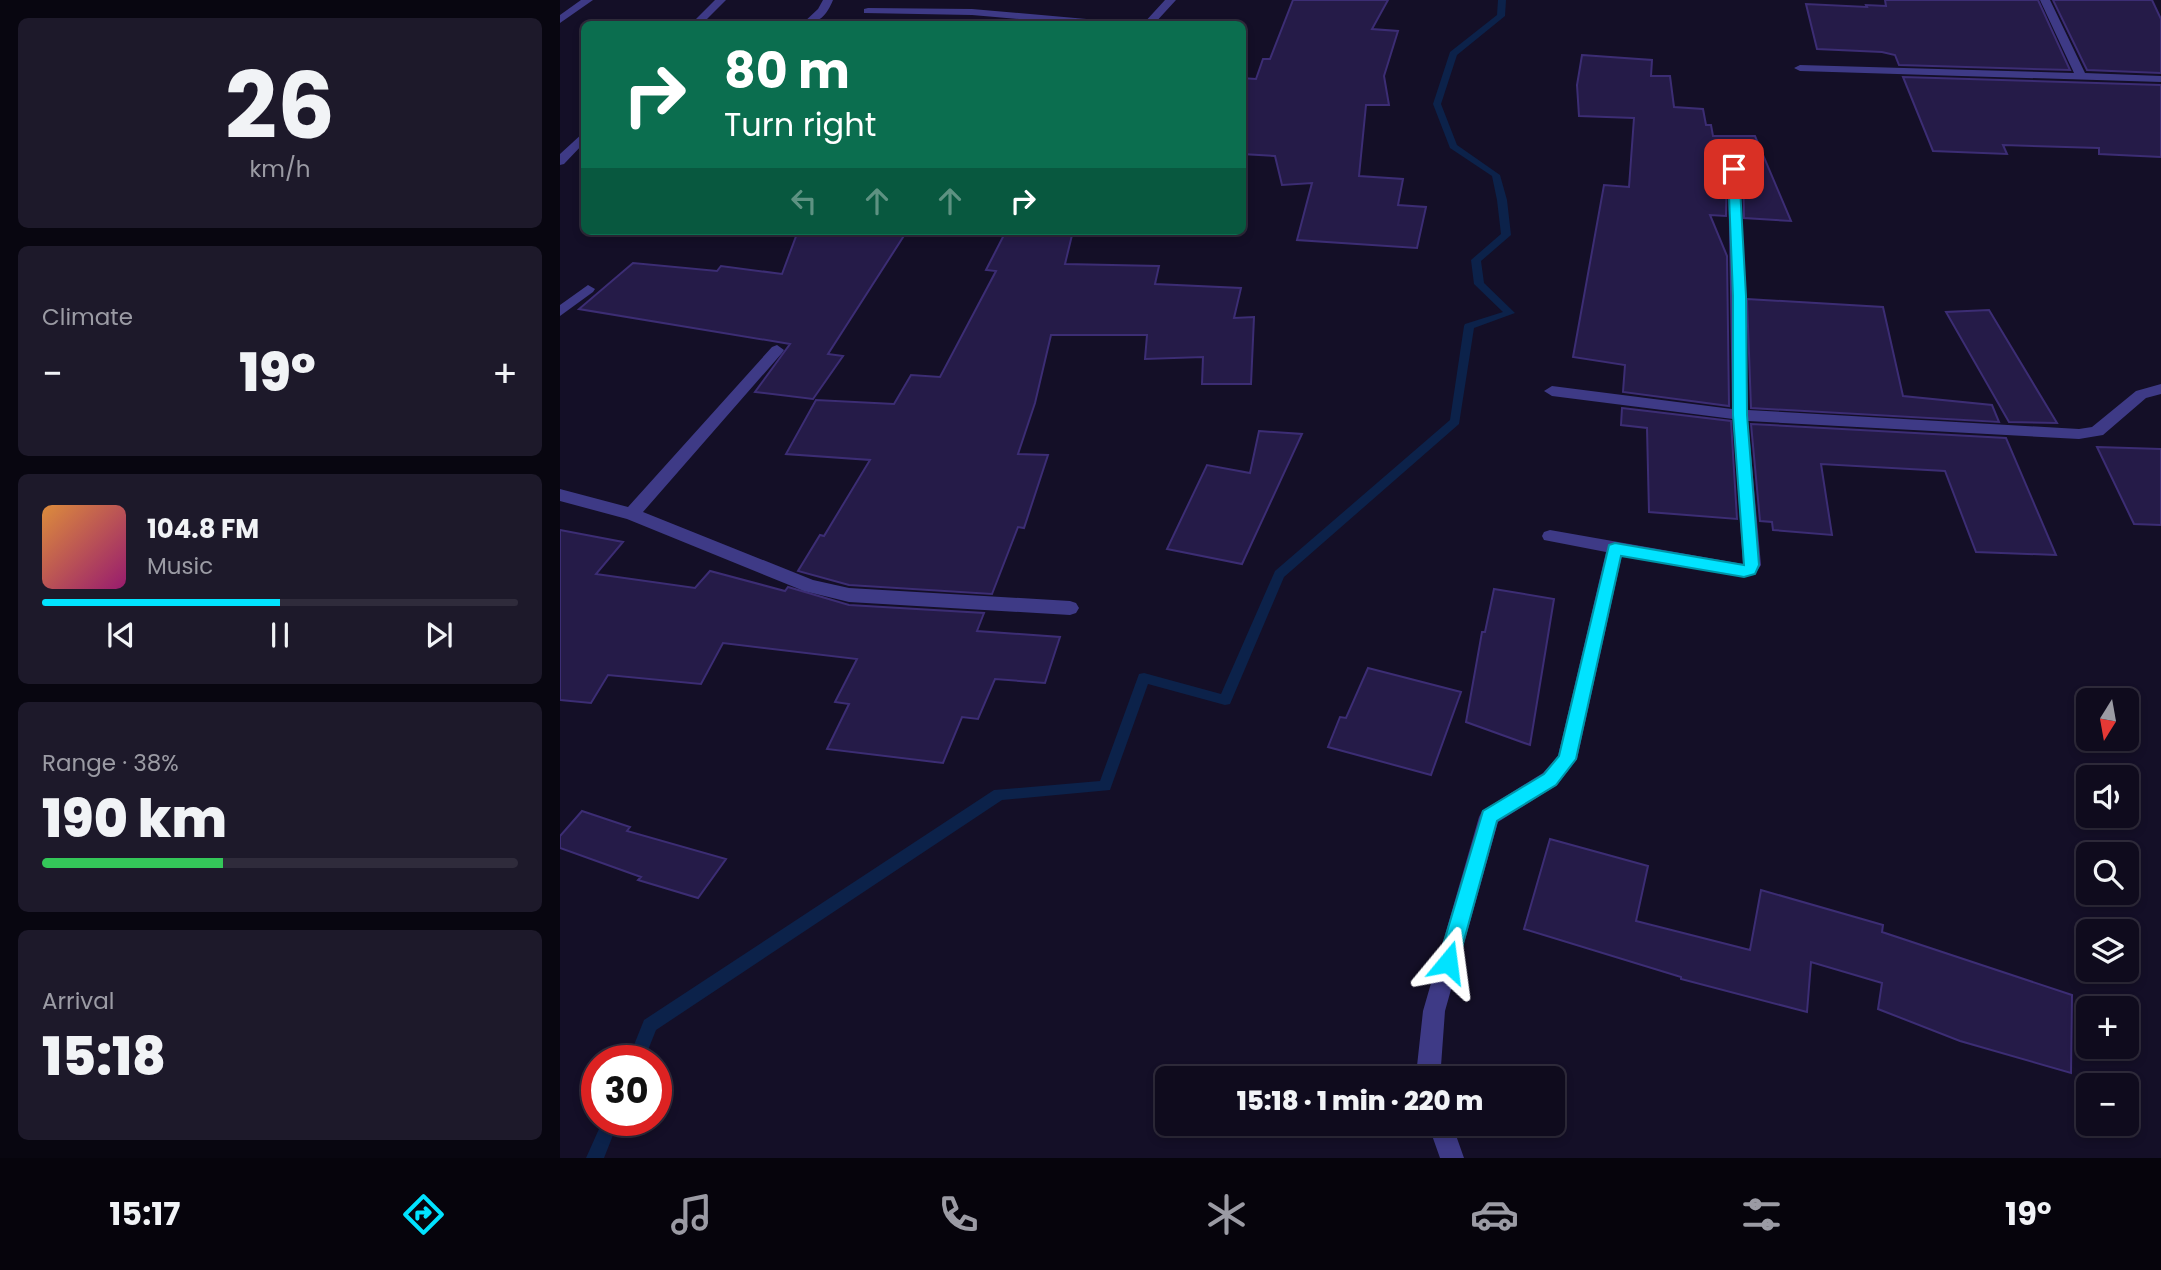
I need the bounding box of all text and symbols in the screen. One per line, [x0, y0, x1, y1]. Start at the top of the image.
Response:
text: 80 m [724, 37, 850, 105]
text: 26 [225, 42, 335, 170]
icon: right [609, 49, 700, 140]
text: Turn right [724, 102, 876, 147]
pin [1704, 139, 1764, 199]
icon: arrive [1715, 150, 1753, 188]
text: km/h [249, 153, 311, 185]
icon: left [785, 182, 823, 220]
icon: ahead [858, 182, 896, 220]
icon: ahead [931, 182, 969, 220]
icon: right [1004, 182, 1042, 220]
text: Climate [42, 301, 133, 333]
text: 19° [239, 336, 316, 409]
text: − [42, 347, 63, 400]
text: + [492, 347, 518, 400]
text: 104.8 FM [147, 511, 259, 547]
text: Music [147, 550, 213, 582]
icon: previous [102, 616, 140, 654]
icon: pause [261, 616, 299, 654]
icon: next [420, 616, 458, 654]
north arrow [2076, 688, 2138, 751]
map controls [2076, 688, 2139, 1136]
text: Range · 38% [42, 747, 179, 779]
button: sound [2076, 765, 2139, 828]
text: 190 km [42, 782, 227, 855]
button: search [2076, 842, 2139, 905]
button: layers [2076, 919, 2139, 982]
position arrow [1411, 925, 1485, 999]
text: Arrival [42, 985, 114, 1017]
button: + [2076, 996, 2139, 1059]
text: 15:18 [42, 1020, 166, 1093]
speed limit sign: 30 [581, 1045, 672, 1136]
button: − [2076, 1073, 2139, 1136]
text: 15:18 · 1 min · 220 m [1237, 1083, 1483, 1119]
icon: directions [399, 1190, 448, 1239]
icon: music [667, 1190, 716, 1239]
icon: phone [934, 1190, 983, 1239]
icon: climate [1202, 1190, 1251, 1239]
icon: car [1470, 1190, 1519, 1239]
icon: filters [1737, 1190, 1786, 1239]
text: 15:17 [109, 1191, 180, 1236]
text: 19° [2005, 1191, 2052, 1236]

